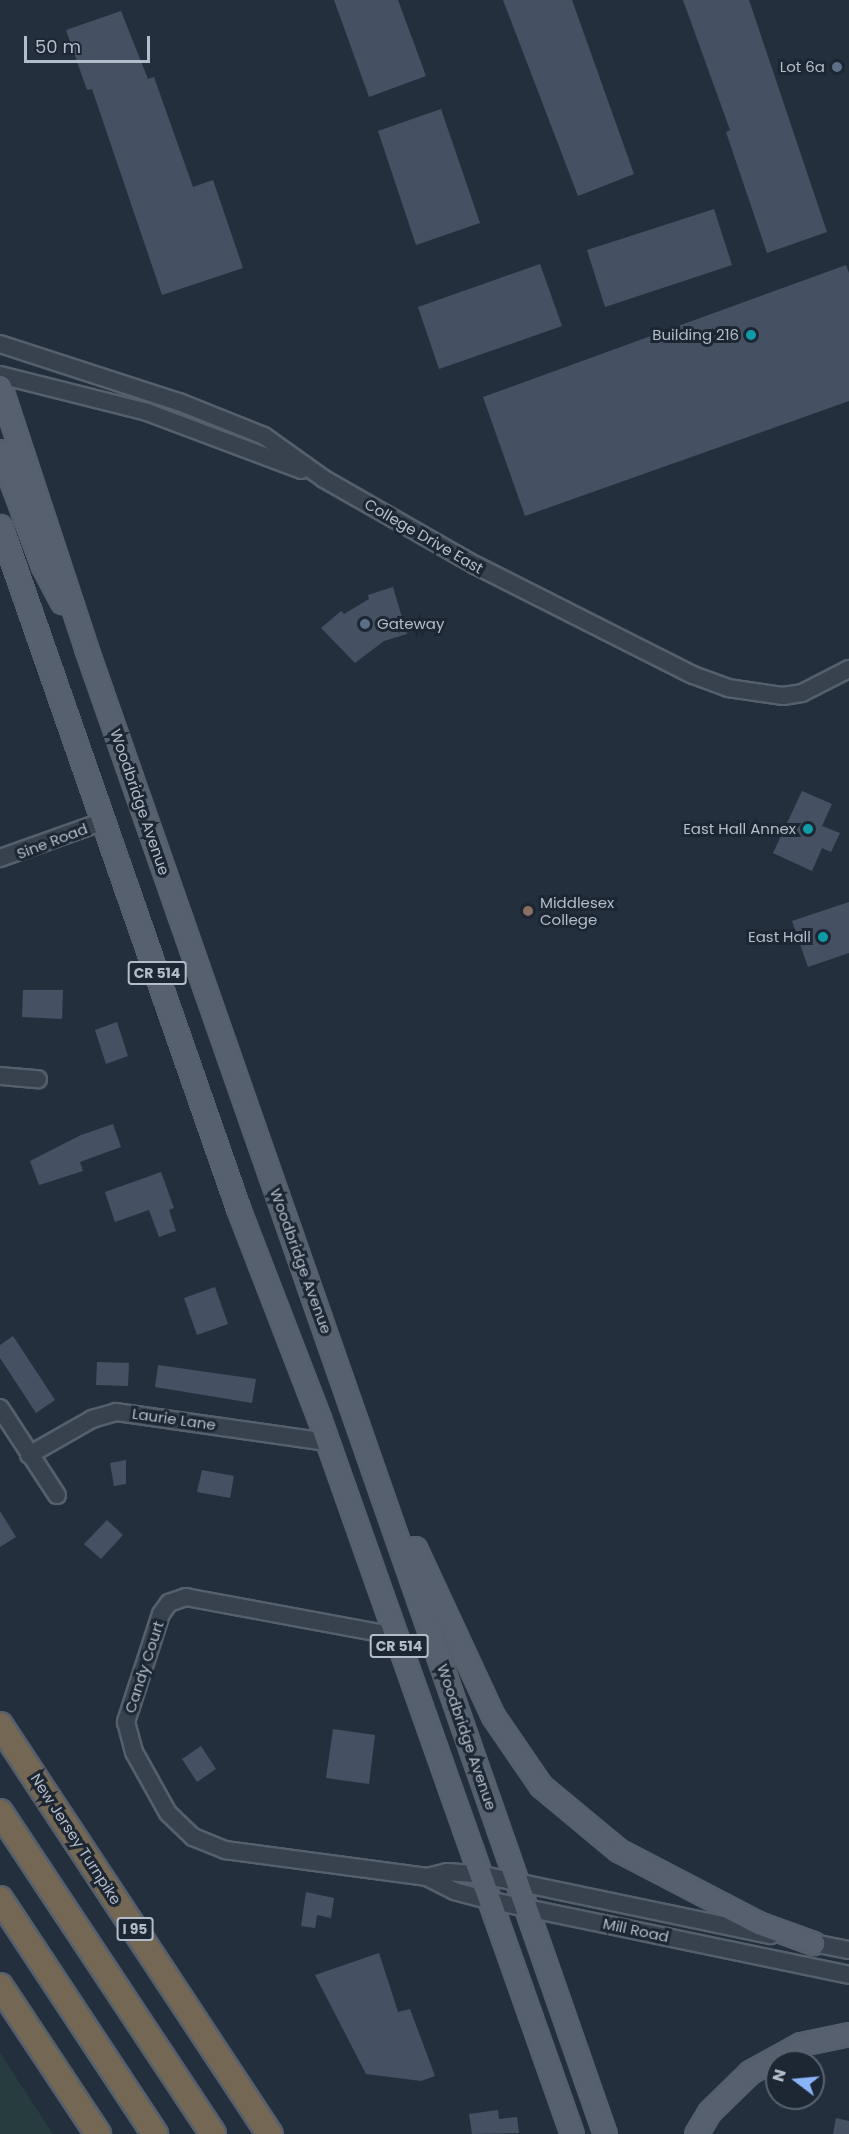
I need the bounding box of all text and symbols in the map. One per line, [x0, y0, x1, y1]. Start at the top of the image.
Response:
scale bar [27, 24, 153, 62]
text: 50 m [35, 34, 81, 59]
place label: Lot 6a [780, 58, 825, 76]
marker: Lot 6a [830, 60, 844, 74]
place label: Building 216 [652, 326, 739, 344]
marker: Building 216 [744, 328, 758, 342]
street label: College Drive East [361, 495, 487, 577]
place label: Gateway [377, 615, 444, 633]
marker: Gateway [358, 617, 372, 631]
street label: Woodbridge Avenue [107, 727, 173, 877]
street label: Sine Road [14, 819, 90, 863]
place label: East Hall Annex [683, 820, 796, 838]
marker: East Hall Annex [801, 822, 815, 836]
place label: Middlesex College [540, 893, 614, 928]
marker: Middlesex College [521, 904, 535, 918]
place label: East Hall [748, 928, 811, 946]
marker: East Hall [816, 930, 830, 944]
road number: CR 514 [127, 962, 187, 984]
street label: Woodbridge Avenue [266, 1186, 336, 1336]
street label: Laurie Lane [131, 1404, 217, 1434]
street label: Candy Court [121, 1619, 167, 1715]
road number: CR 514 [369, 1635, 429, 1657]
street label: Woodbridge Avenue [434, 1662, 500, 1812]
street label: New Jersey Turnpike [27, 1770, 125, 1908]
street label: Mill Road [601, 1914, 671, 1946]
road number: I 95 [116, 1918, 154, 1940]
north arrow [765, 2050, 825, 2110]
text: N [766, 2066, 792, 2084]

